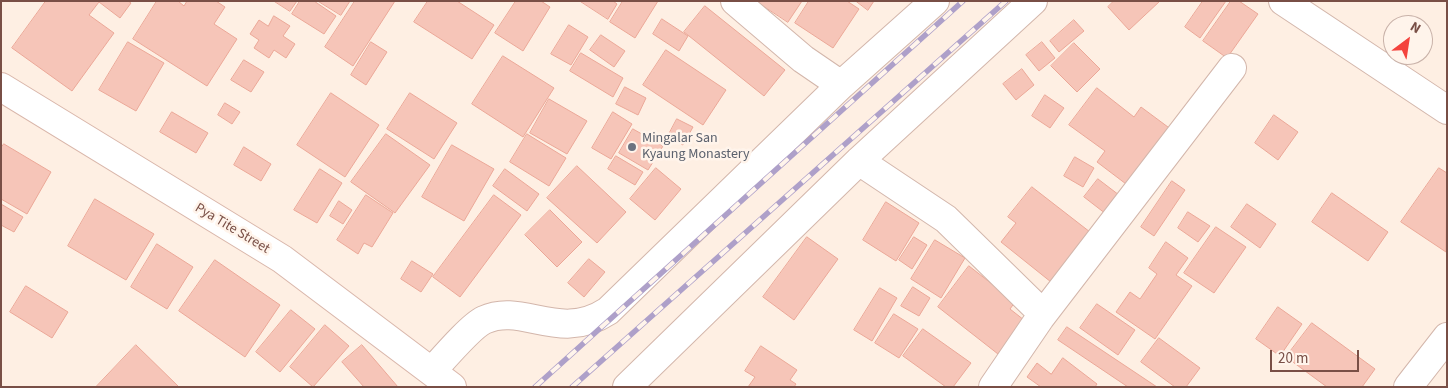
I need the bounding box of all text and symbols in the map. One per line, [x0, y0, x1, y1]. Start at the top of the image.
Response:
north arrow [1383, 15, 1433, 65]
text: N [1406, 17, 1424, 39]
place label: Mingalar San Kyaung Monastery [642, 131, 750, 164]
marker: Mingalar San Kyaung Monastery [626, 141, 638, 153]
street label: Pya Tite Street [192, 200, 272, 258]
scale bar [1273, 340, 1362, 372]
text: 20 m [1278, 348, 1308, 369]

